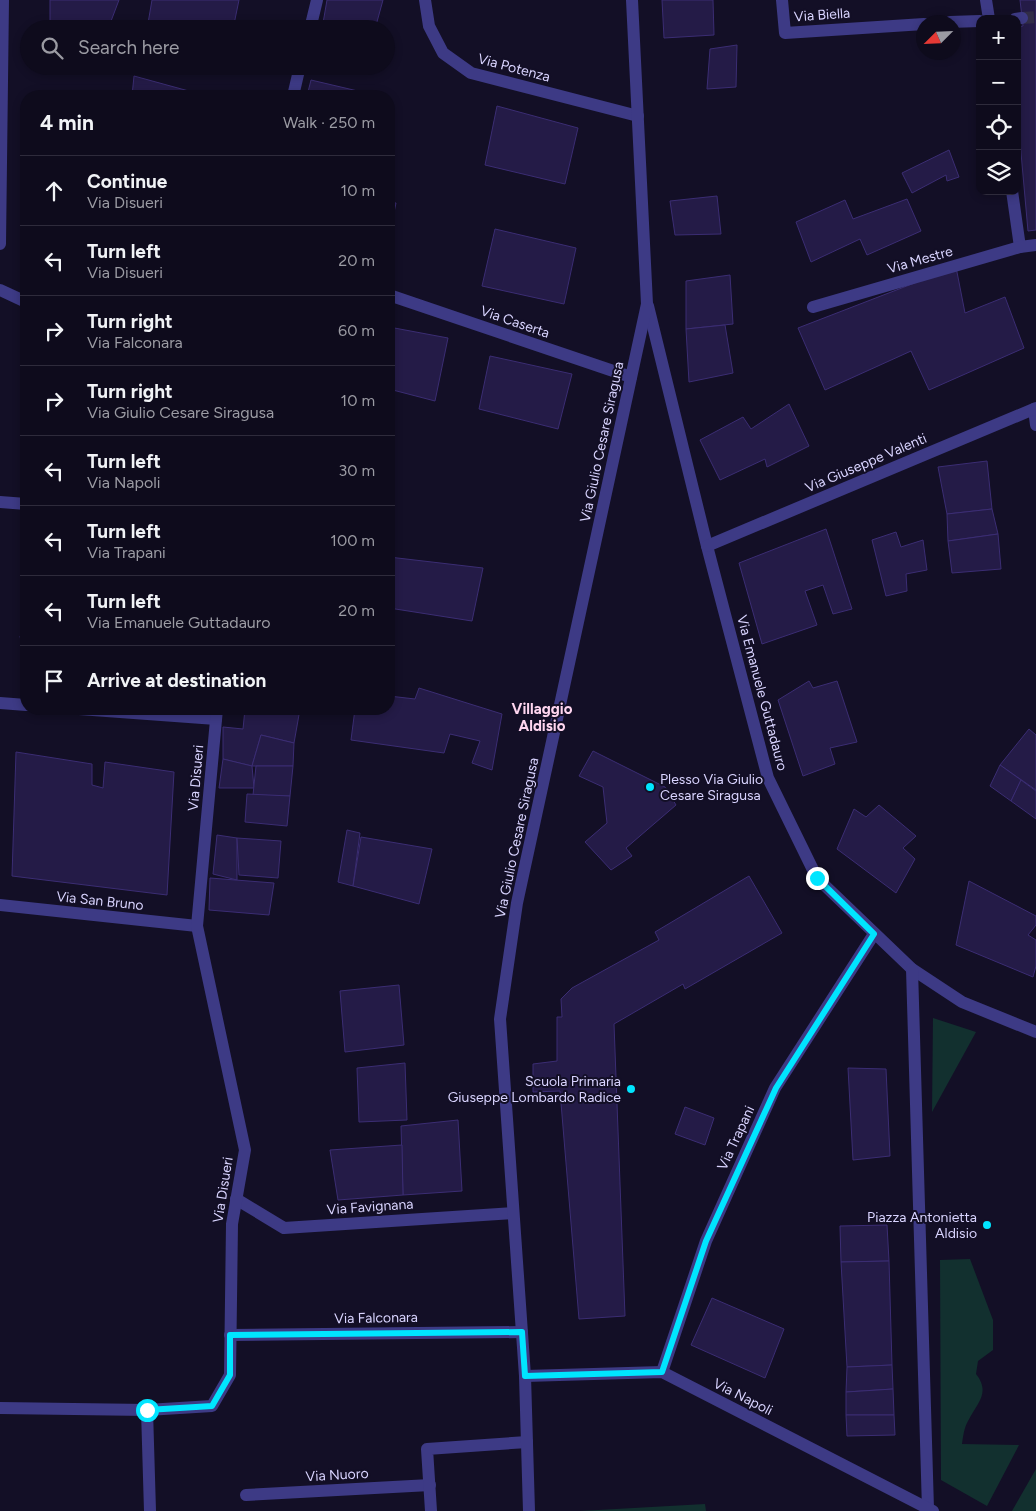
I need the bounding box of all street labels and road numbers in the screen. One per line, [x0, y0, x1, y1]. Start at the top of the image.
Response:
street label: Via Biella [793, 5, 851, 25]
street label: Via Potenza [476, 50, 552, 86]
street label: Via Mestre [885, 242, 955, 277]
street label: Via Caserta [478, 302, 552, 342]
street label: Via Giulio Cesare Siragusa [577, 360, 627, 524]
street label: Via Giuseppe Valenti [803, 430, 929, 496]
street label: Via Emanuele Guttadauro [733, 613, 791, 773]
street label: Via Disueri [185, 744, 207, 812]
street label: Via Giulio Cesare Siragusa [492, 756, 542, 920]
street label: Via San Bruno [56, 888, 144, 914]
street label: Via Trapani [714, 1103, 758, 1173]
street label: Via Disueri [209, 1156, 237, 1224]
street label: Via Favignana [326, 1195, 414, 1219]
street label: Via Falconara [334, 1309, 418, 1327]
street label: Via Napoli [711, 1375, 775, 1419]
street label: Via Nuoro [305, 1465, 369, 1485]

